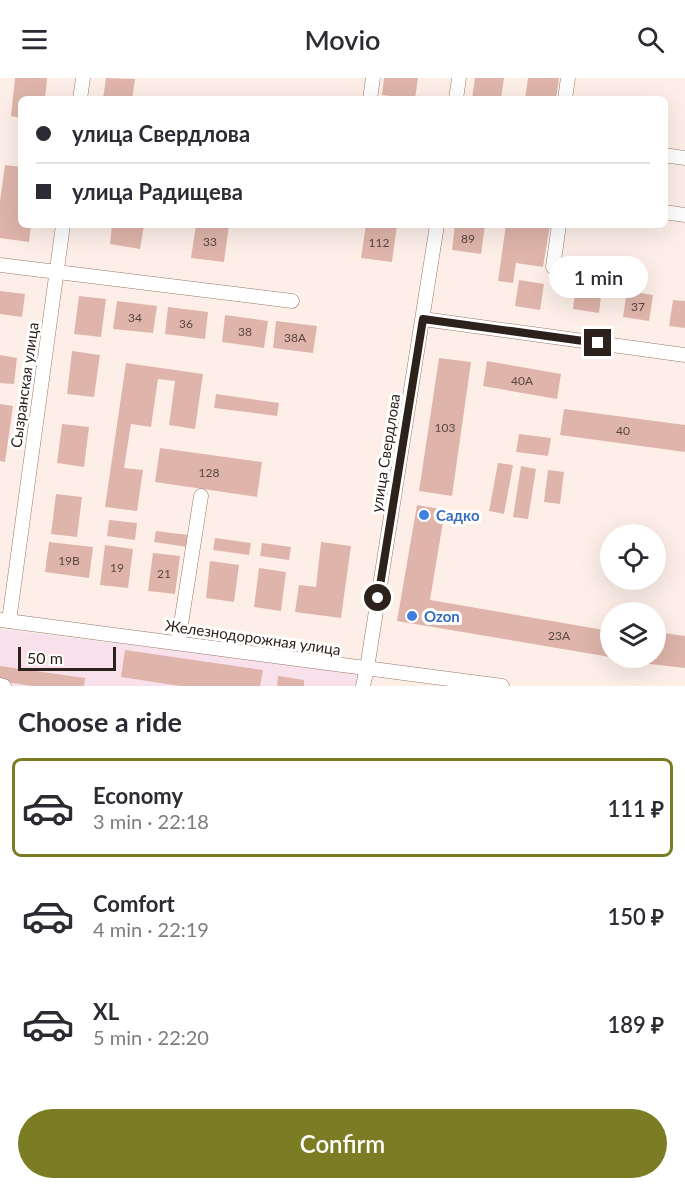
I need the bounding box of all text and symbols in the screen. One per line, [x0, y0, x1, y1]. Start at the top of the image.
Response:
icon: menu [18, 23, 51, 56]
text: Movio [304, 23, 381, 56]
icon: search [634, 23, 667, 56]
text: улица Свердлова [72, 120, 250, 147]
text: улица Радищева [72, 178, 243, 205]
house number: 89 [461, 231, 475, 246]
house number: 33 [203, 234, 217, 249]
house number: 112 [369, 235, 389, 250]
callout: 1 min [548, 256, 648, 298]
text: 1 min [574, 265, 623, 289]
house number: 37 [631, 299, 645, 314]
house number: 34 [128, 310, 142, 325]
house number: 36 [179, 316, 193, 331]
street label: Сызранская улица [6, 321, 42, 449]
house number: 38 [238, 324, 252, 339]
route end [584, 329, 611, 356]
house number: 38А [284, 330, 307, 345]
house number: 40А [511, 373, 534, 388]
street label: улица Свердлова [367, 392, 403, 514]
house number: 103 [435, 420, 455, 435]
house number: 40 [616, 423, 630, 438]
house number: 128 [199, 465, 219, 480]
place label: Садко [436, 506, 480, 524]
marker: Садко [417, 508, 431, 522]
map controls [600, 524, 666, 668]
button: locate [600, 524, 666, 590]
house number: 19В [58, 553, 80, 568]
house number: 19 [110, 560, 124, 575]
house number: 21 [157, 566, 171, 581]
route start [364, 584, 391, 611]
button: layers [600, 602, 666, 668]
place label: Ozon [424, 607, 460, 625]
marker: Ozon [405, 609, 419, 623]
street label: Железнодорожная улица [164, 616, 342, 658]
house number: 23А [548, 628, 571, 643]
scale bar [18, 644, 116, 672]
text: 50 m [27, 648, 63, 667]
text: Choose a ride [18, 705, 182, 738]
icon: car [21, 781, 75, 835]
text: Economy [93, 782, 183, 809]
text: 111 ₽ [607, 795, 664, 822]
text: 3 min · 22:18 [93, 809, 209, 833]
icon: car [21, 889, 75, 943]
text: Comfort [93, 890, 175, 917]
text: 150 ₽ [607, 903, 664, 930]
text: 4 min · 22:19 [93, 917, 209, 941]
icon: car [21, 997, 75, 1051]
text: XL [93, 998, 119, 1025]
text: 189 ₽ [607, 1011, 664, 1038]
text: 5 min · 22:20 [93, 1025, 209, 1049]
button: Confirm [18, 1109, 667, 1178]

